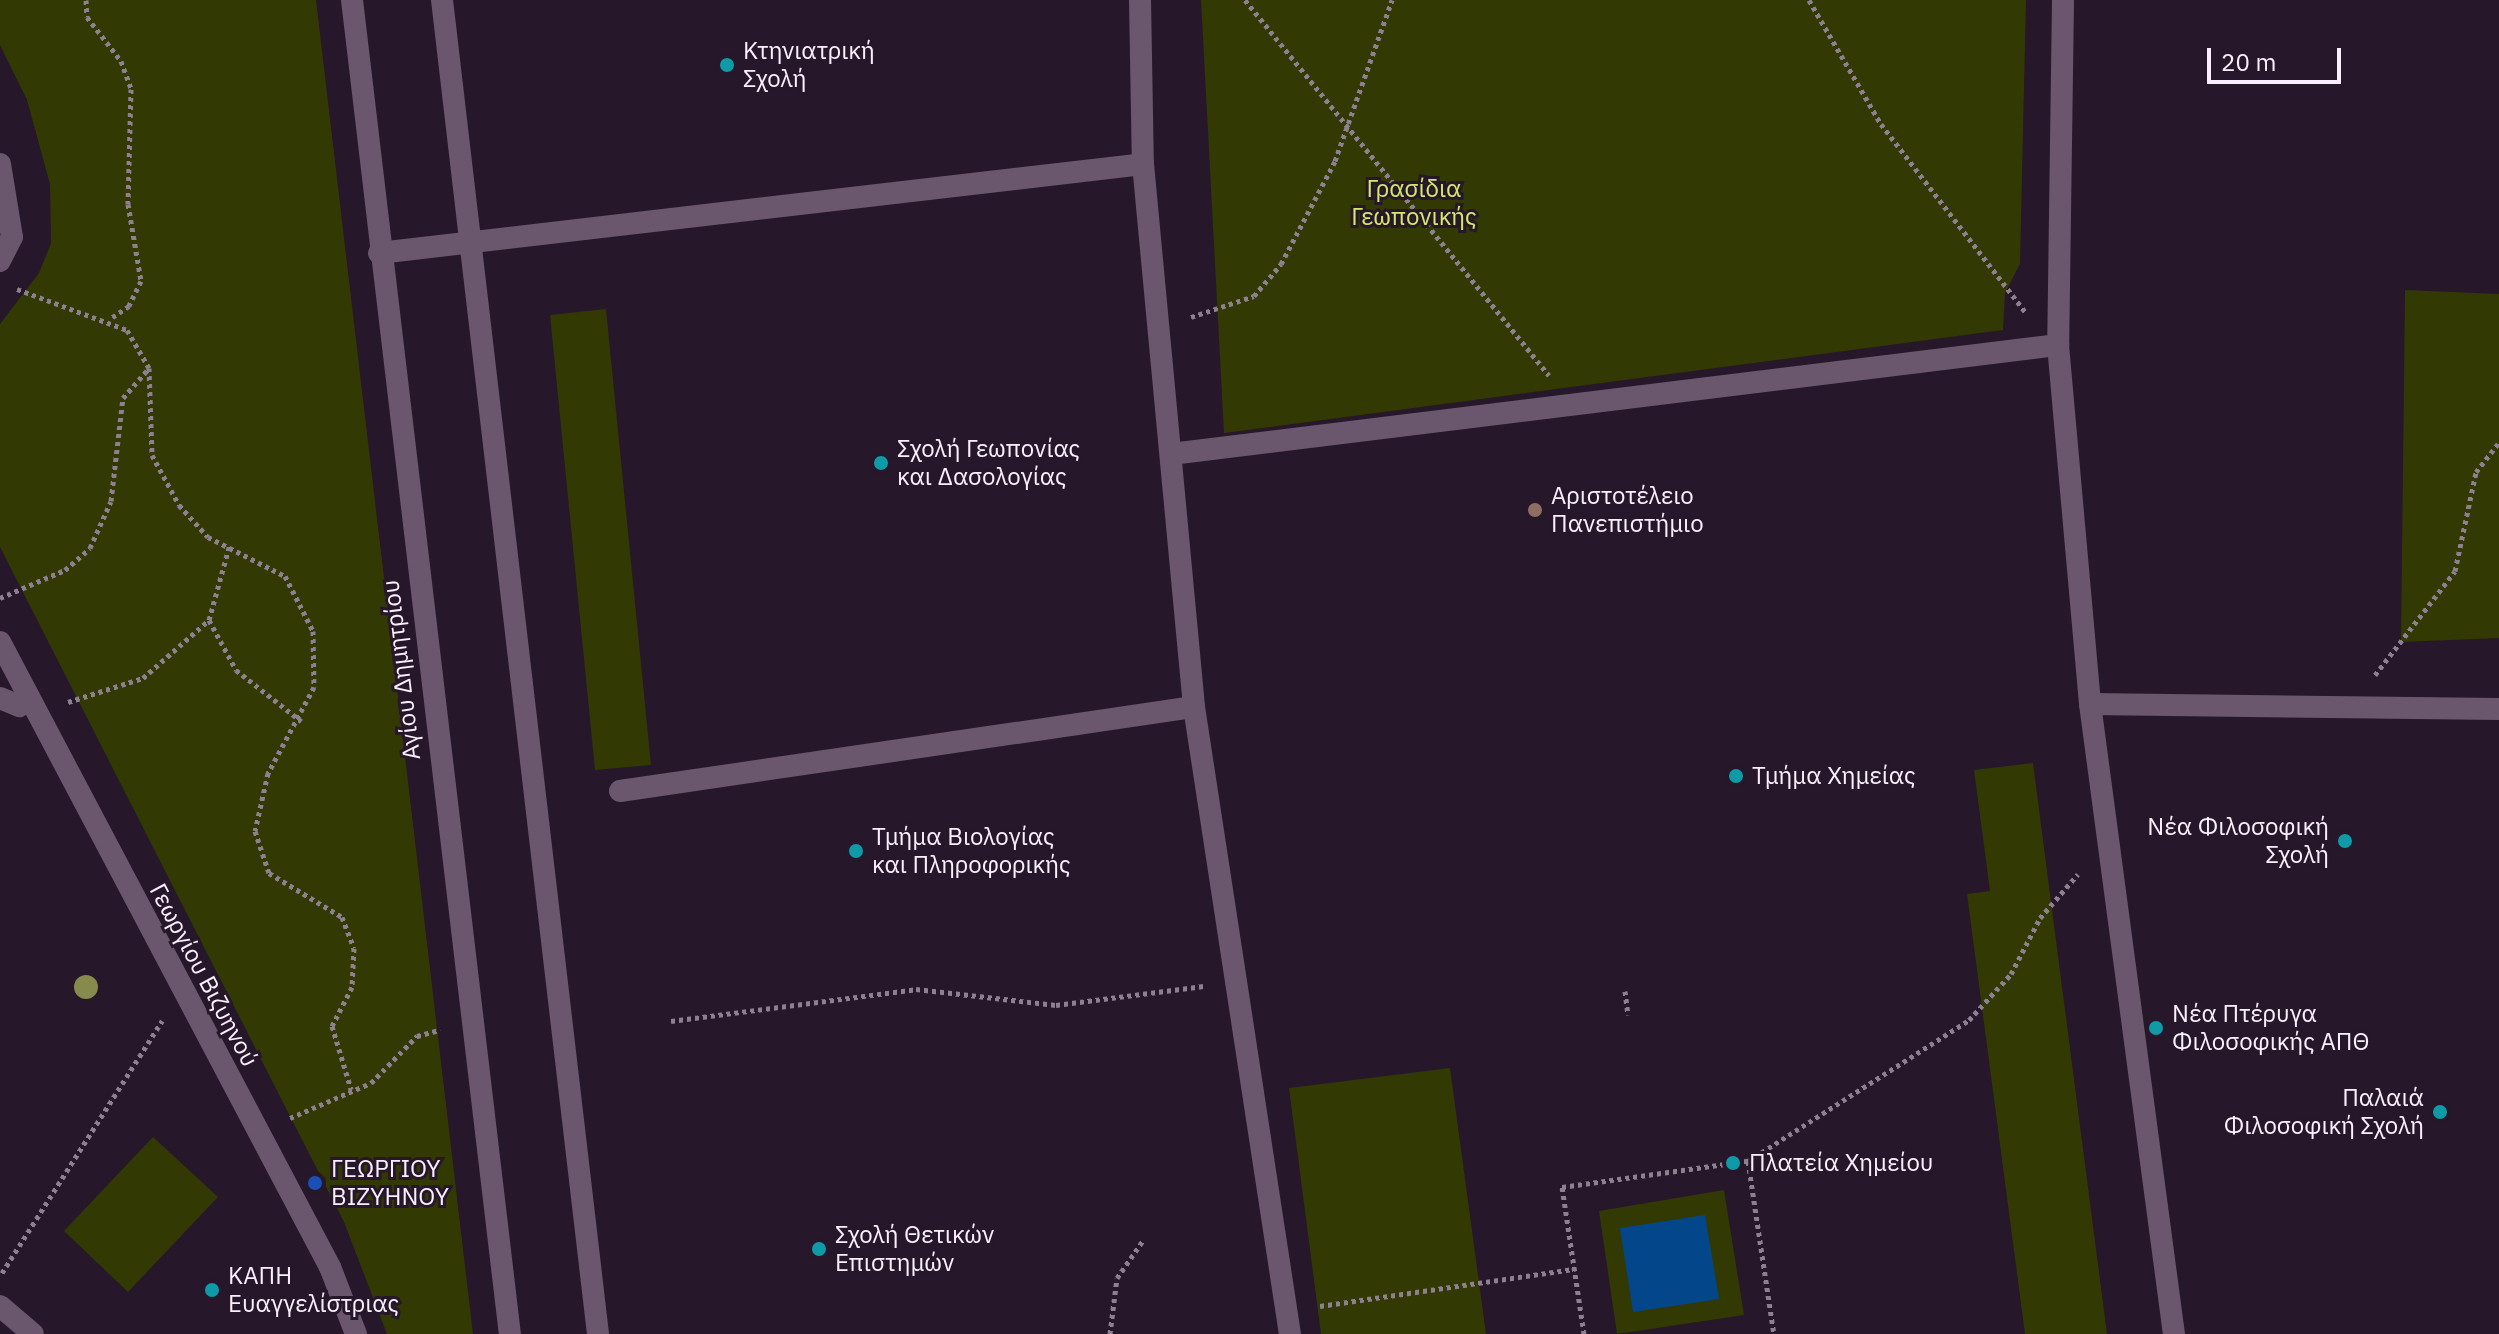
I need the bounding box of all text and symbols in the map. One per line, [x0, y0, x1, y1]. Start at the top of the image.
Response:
scale bar [2211, 32, 2345, 82]
place label: Κτηνιατρική Σχολή [743, 37, 875, 93]
text: 20 m [2221, 46, 2276, 78]
marker: Κτηνιατρική Σχολή [718, 56, 736, 74]
park label: Γρασίδια Γεωπονικής [1351, 175, 1477, 231]
place label: Σχολή Γεωπονίας και Δασολογίας [897, 435, 1080, 491]
marker: Σχολή Γεωπονίας και Δασολογίας [872, 454, 890, 472]
place label: Αριστοτέλειο Πανεπιστήμιο [1551, 482, 1704, 538]
marker: Αριστοτέλειο Πανεπιστήμιο [1526, 501, 1544, 519]
street label: Αγίου Δημητρίου [376, 578, 426, 762]
place label: Τμήμα Χημείας [1752, 762, 1916, 790]
marker: Τμήμα Χημείας [1727, 767, 1745, 785]
place label: Νέα Φιλοσοφική Σχολή [2147, 813, 2329, 869]
place label: Τμήμα Βιολογίας και Πληροφορικής [872, 823, 1071, 879]
marker: Νέα Φιλοσοφική Σχολή [2336, 832, 2354, 850]
marker: Τμήμα Βιολογίας και Πληροφορικής [847, 842, 865, 860]
street label: Γεωργίου Βιζυηνού [144, 879, 264, 1071]
place label: Νέα Πτέρυγα Φιλοσοφικής ΑΠΘ [2172, 1000, 2369, 1056]
marker: Νέα Πτέρυγα Φιλοσοφικής ΑΠΘ [2147, 1019, 2165, 1037]
place label: Παλαιά Φιλοσοφική Σχολή [2224, 1084, 2424, 1140]
marker: Παλαιά Φιλοσοφική Σχολή [2431, 1103, 2449, 1121]
place label: Πλατεία Χημείου [1749, 1149, 1933, 1177]
marker: Πλατεία Χημείου [1724, 1154, 1742, 1172]
place label: ΓΕΩΡΓΙΟΥ ΒΙΖΥΗΝΟΥ [331, 1155, 449, 1211]
marker: ΓΕΩΡΓΙΟΥ ΒΙΖΥΗΝΟΥ [306, 1174, 324, 1192]
place label: Σχολή Θετικών Επιστημών [835, 1221, 994, 1277]
marker: Σχολή Θετικών Επιστημών [810, 1240, 828, 1258]
place label: ΚΑΠΗ Ευαγγελίστριας [228, 1262, 399, 1318]
marker: ΚΑΠΗ Ευαγγελίστριας [203, 1281, 221, 1299]

